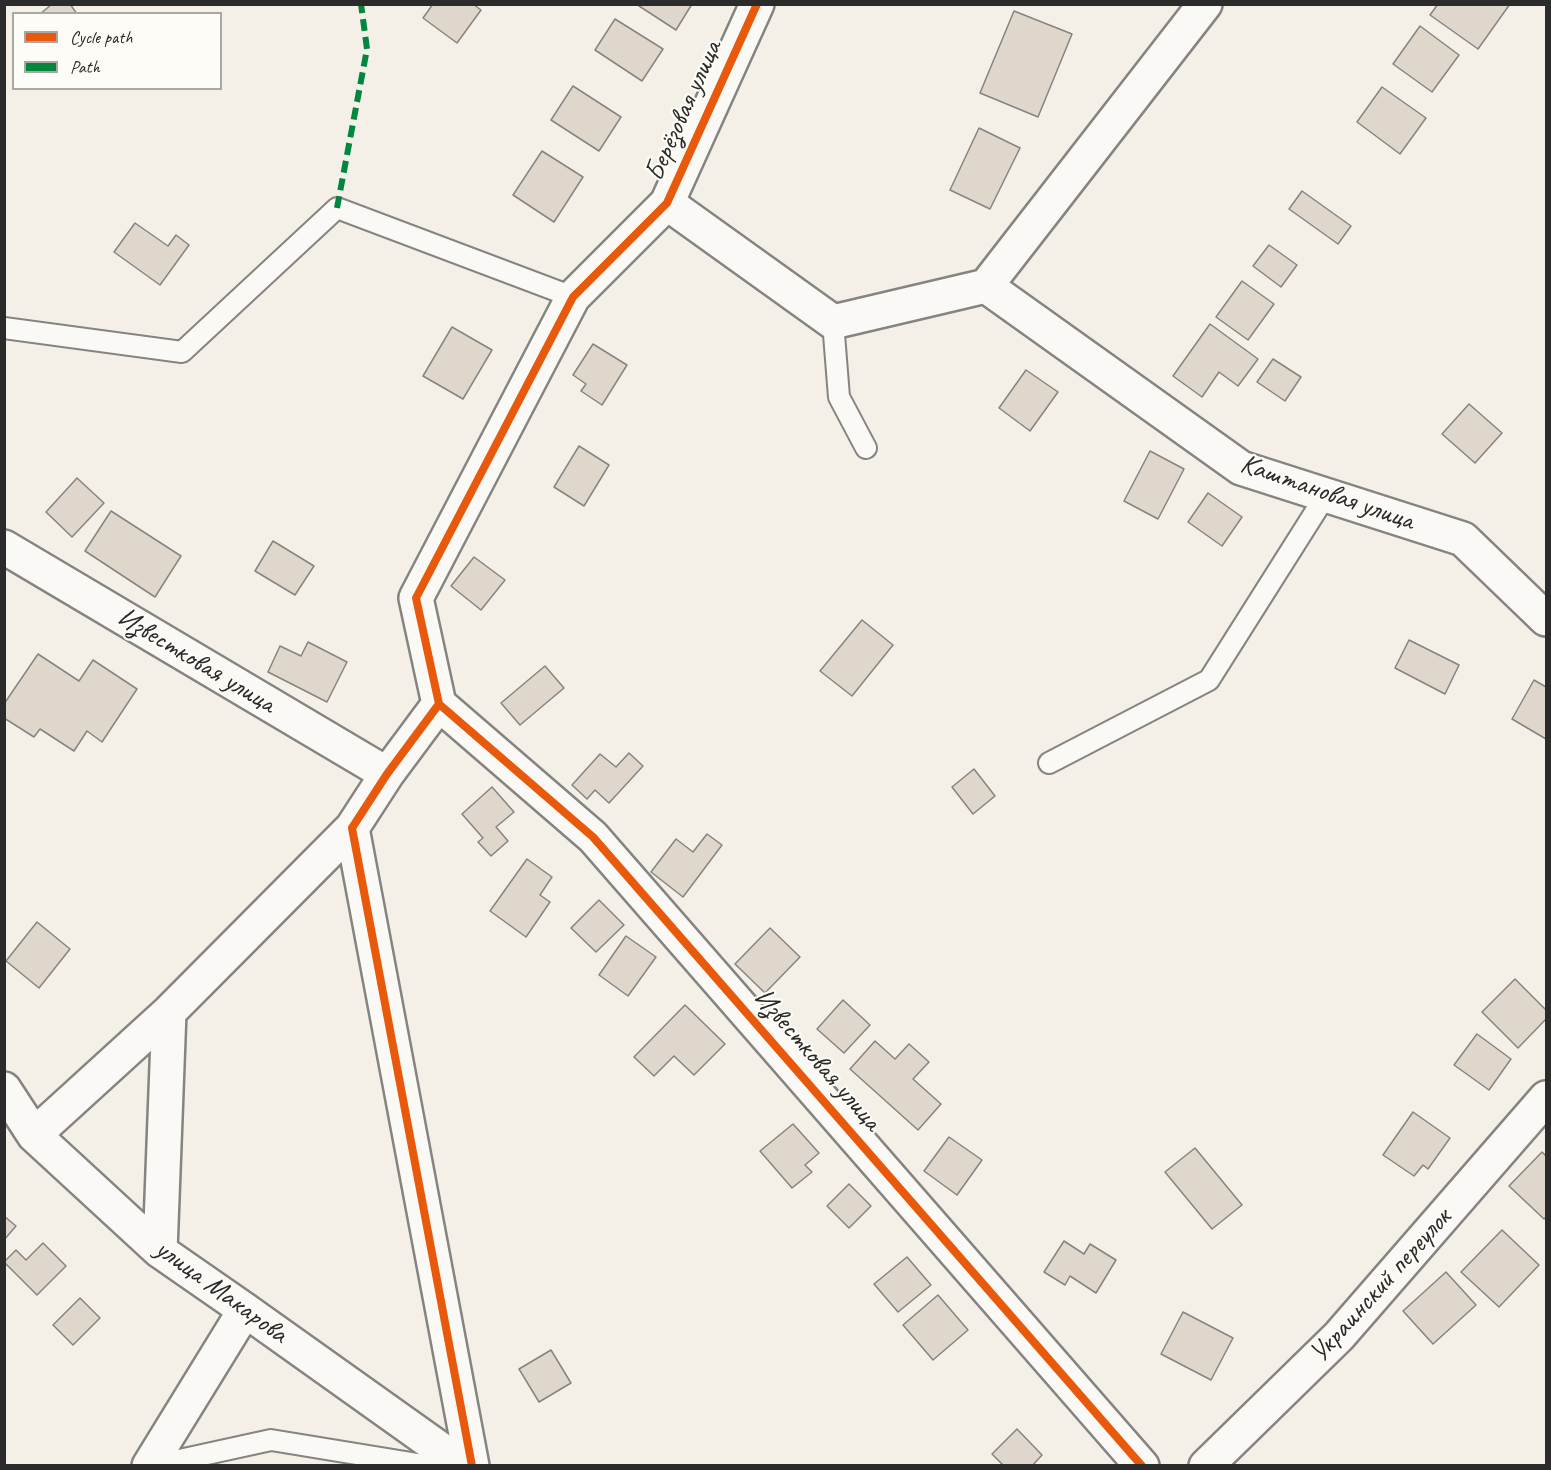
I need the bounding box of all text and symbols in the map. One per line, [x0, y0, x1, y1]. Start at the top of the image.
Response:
legend [12, 12, 222, 90]
text: Cycle path [70, 26, 132, 48]
street label: Берёзовая улица [638, 36, 730, 186]
text: Path [70, 56, 100, 78]
street label: Каштановая улица [1236, 448, 1418, 538]
street label: Известковая улица [111, 601, 281, 721]
street label: Известковая улица [746, 982, 888, 1138]
street label: Украинский переулок [1303, 1202, 1459, 1370]
street label: улица Макарова [148, 1233, 294, 1351]

